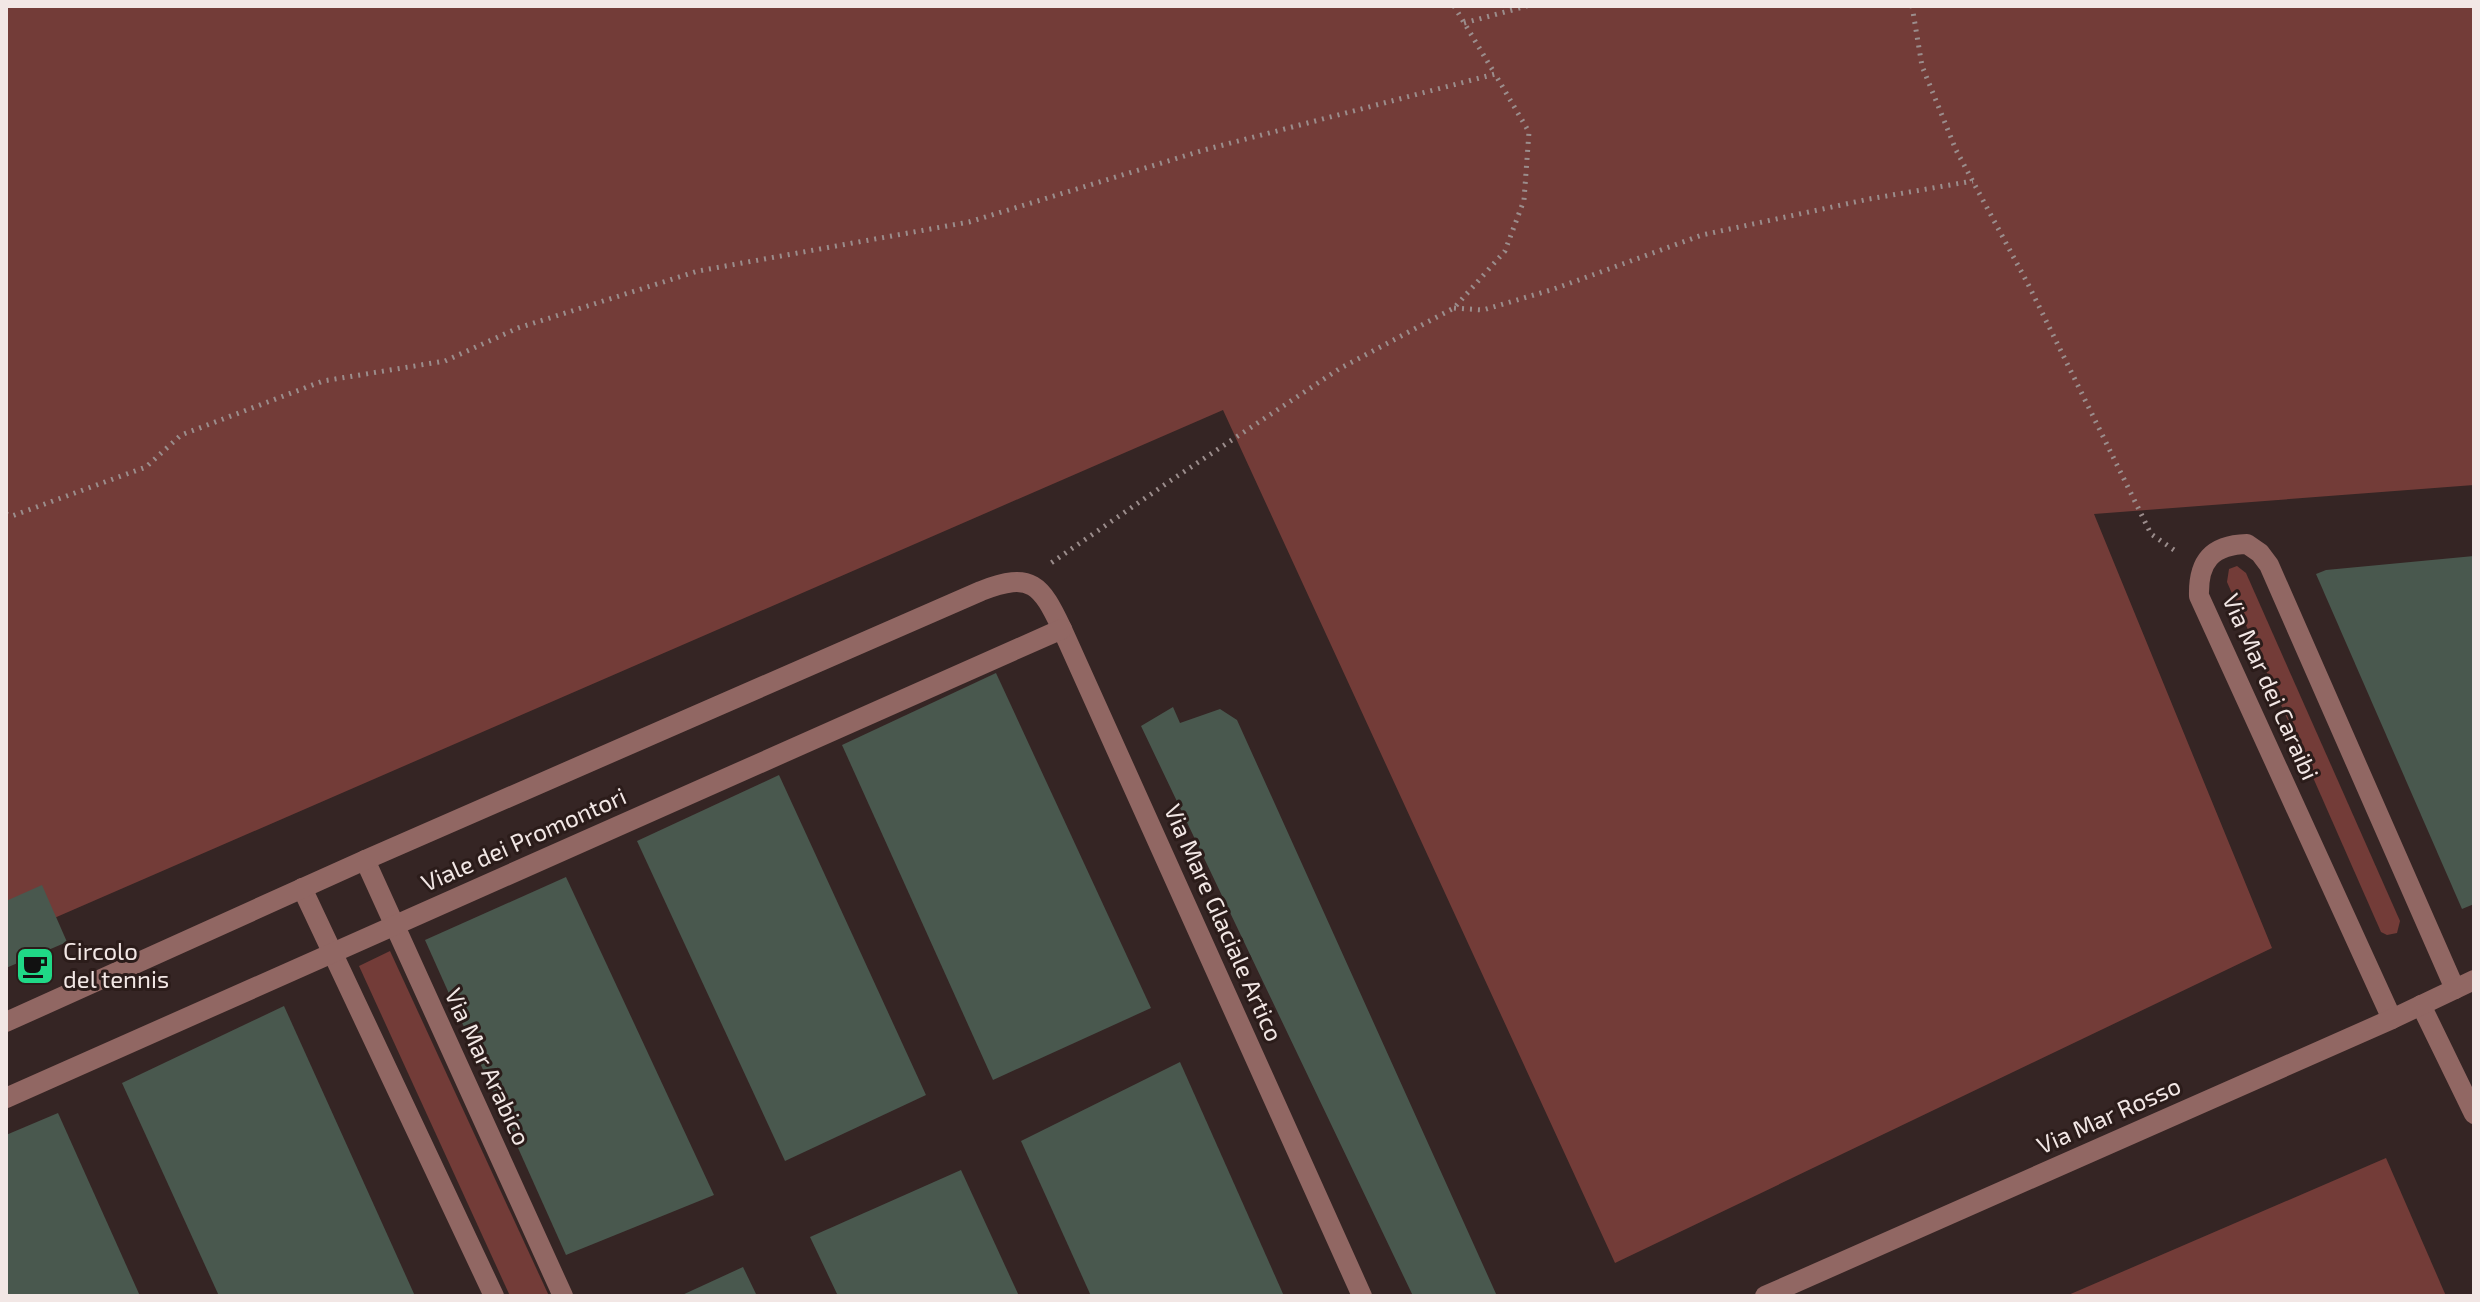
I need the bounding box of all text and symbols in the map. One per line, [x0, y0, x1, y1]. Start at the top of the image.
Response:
street label: Via Mar dei Caraibi [2217, 589, 2325, 784]
street label: Viale dei Promontori [416, 780, 630, 897]
street label: Via Mare Glaciale Artico [1159, 799, 1290, 1046]
place label: Circolo del tennis [63, 936, 169, 993]
cafe icon: Circolo del tennis [14, 945, 56, 987]
street label: Via Mar Arabico [439, 983, 537, 1149]
street label: Via Mar Rosso [2032, 1070, 2185, 1159]

